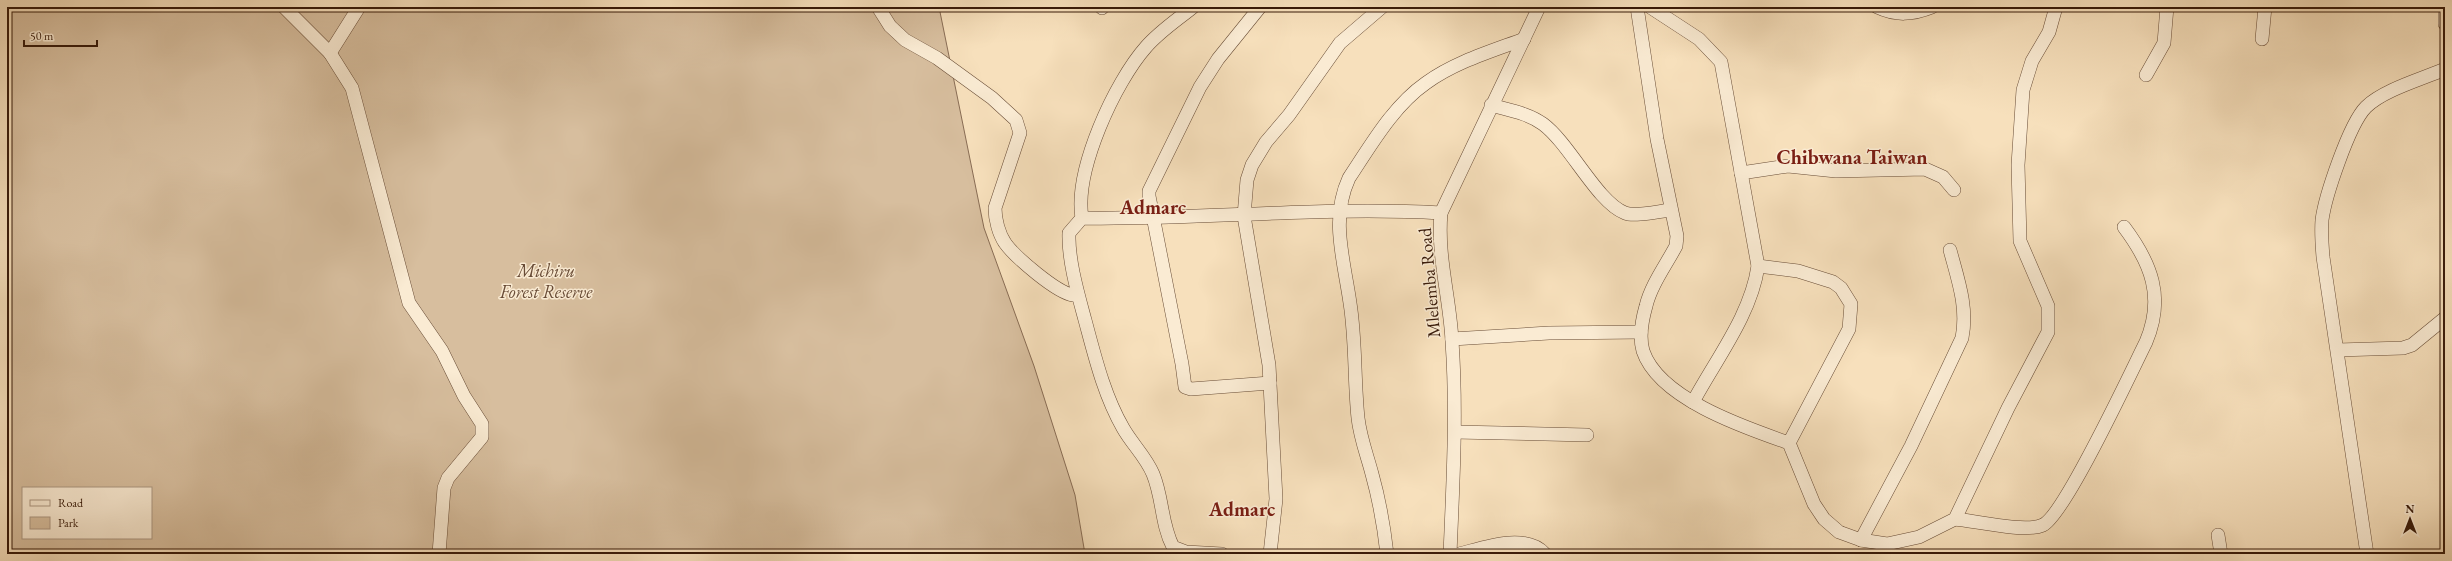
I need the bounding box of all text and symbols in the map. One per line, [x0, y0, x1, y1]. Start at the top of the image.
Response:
scale bar [24, 22, 97, 48]
text: 50 m [30, 28, 54, 44]
district label: Chibwana Taiwan [1776, 144, 1928, 170]
district label: Admarc [1119, 194, 1186, 220]
street label: Mlelemba Road [1413, 226, 1445, 339]
park label: Michiru Forest Reserve [499, 259, 593, 303]
legend [22, 487, 152, 539]
text: Road [58, 495, 84, 511]
district label: Admarc [1208, 496, 1275, 522]
north arrow [2390, 499, 2430, 539]
text: N [2406, 502, 2415, 516]
text: Park [58, 515, 79, 531]

